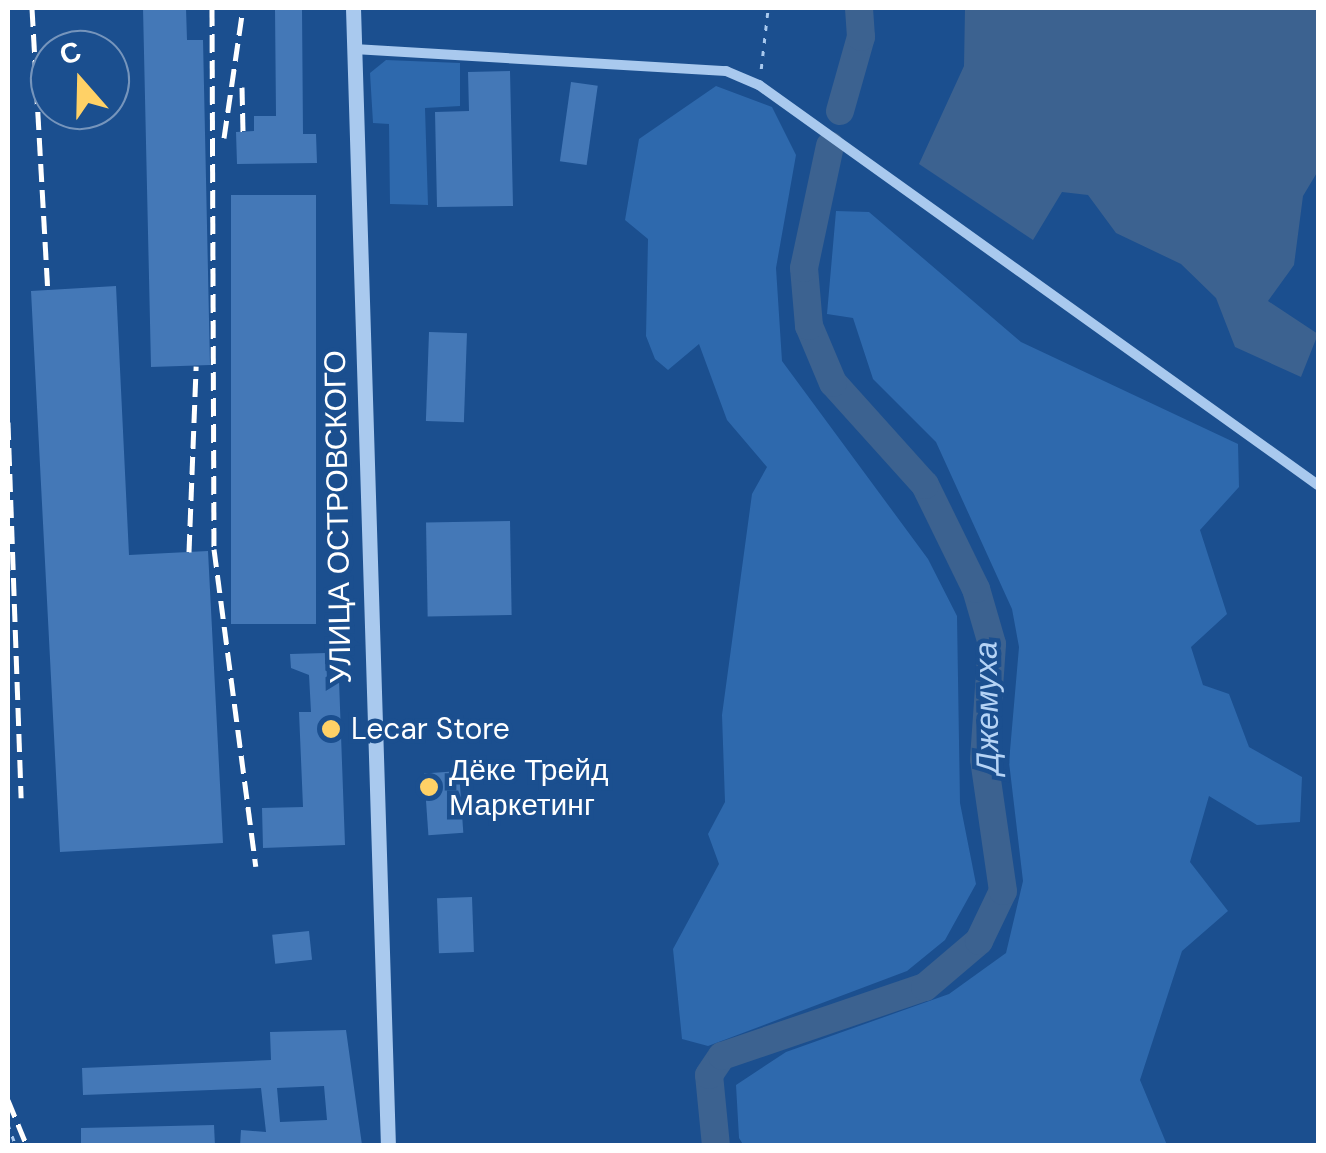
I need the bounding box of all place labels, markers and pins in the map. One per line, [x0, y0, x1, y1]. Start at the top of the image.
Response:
place label: Lecar Store [351, 711, 510, 747]
marker: Lecar Store [320, 718, 342, 740]
place label: Дёке Трейд Маркетинг [449, 752, 608, 822]
marker: Дёке Трейд Маркетинг [418, 776, 440, 798]

